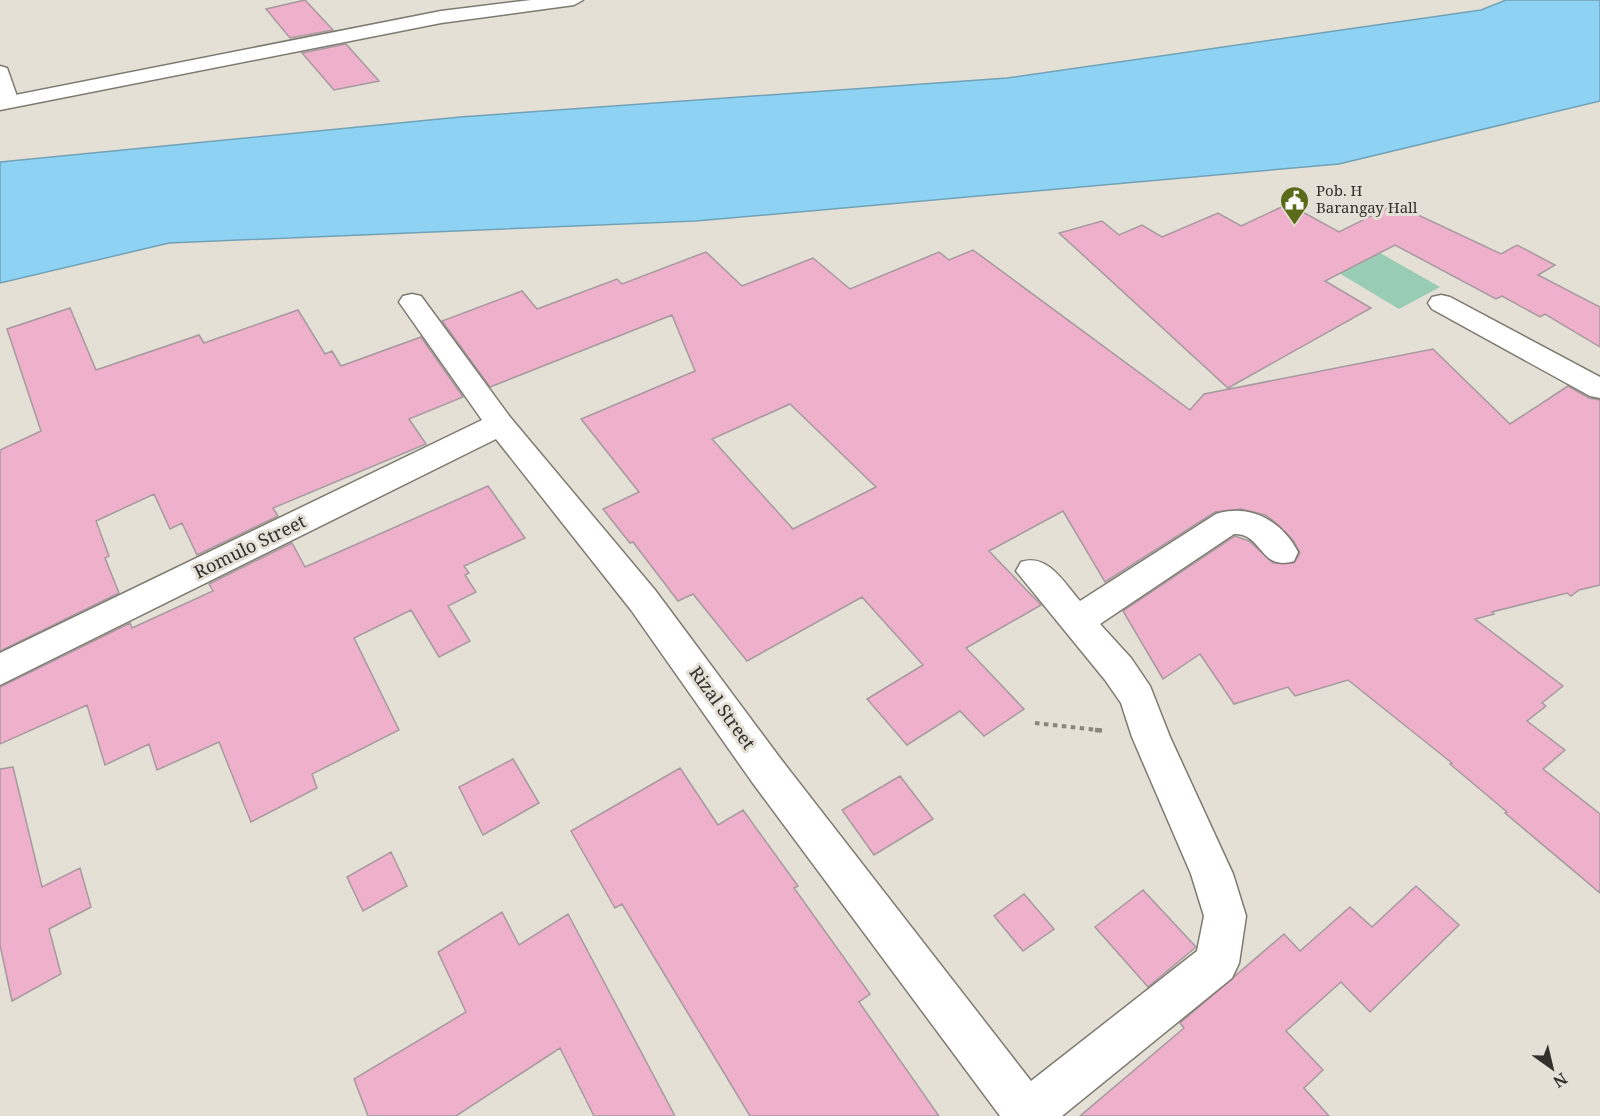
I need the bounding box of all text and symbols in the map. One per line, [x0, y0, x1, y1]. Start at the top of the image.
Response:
place label: Pob. H Barangay Hall [1316, 180, 1418, 217]
public building icon: Pob. H Barangay Hall [1279, 184, 1311, 226]
street label: Romulo Street [190, 509, 309, 584]
street label: Rizal Street [684, 661, 761, 754]
north arrow [1522, 1038, 1582, 1098]
text: N [1549, 1068, 1572, 1093]

